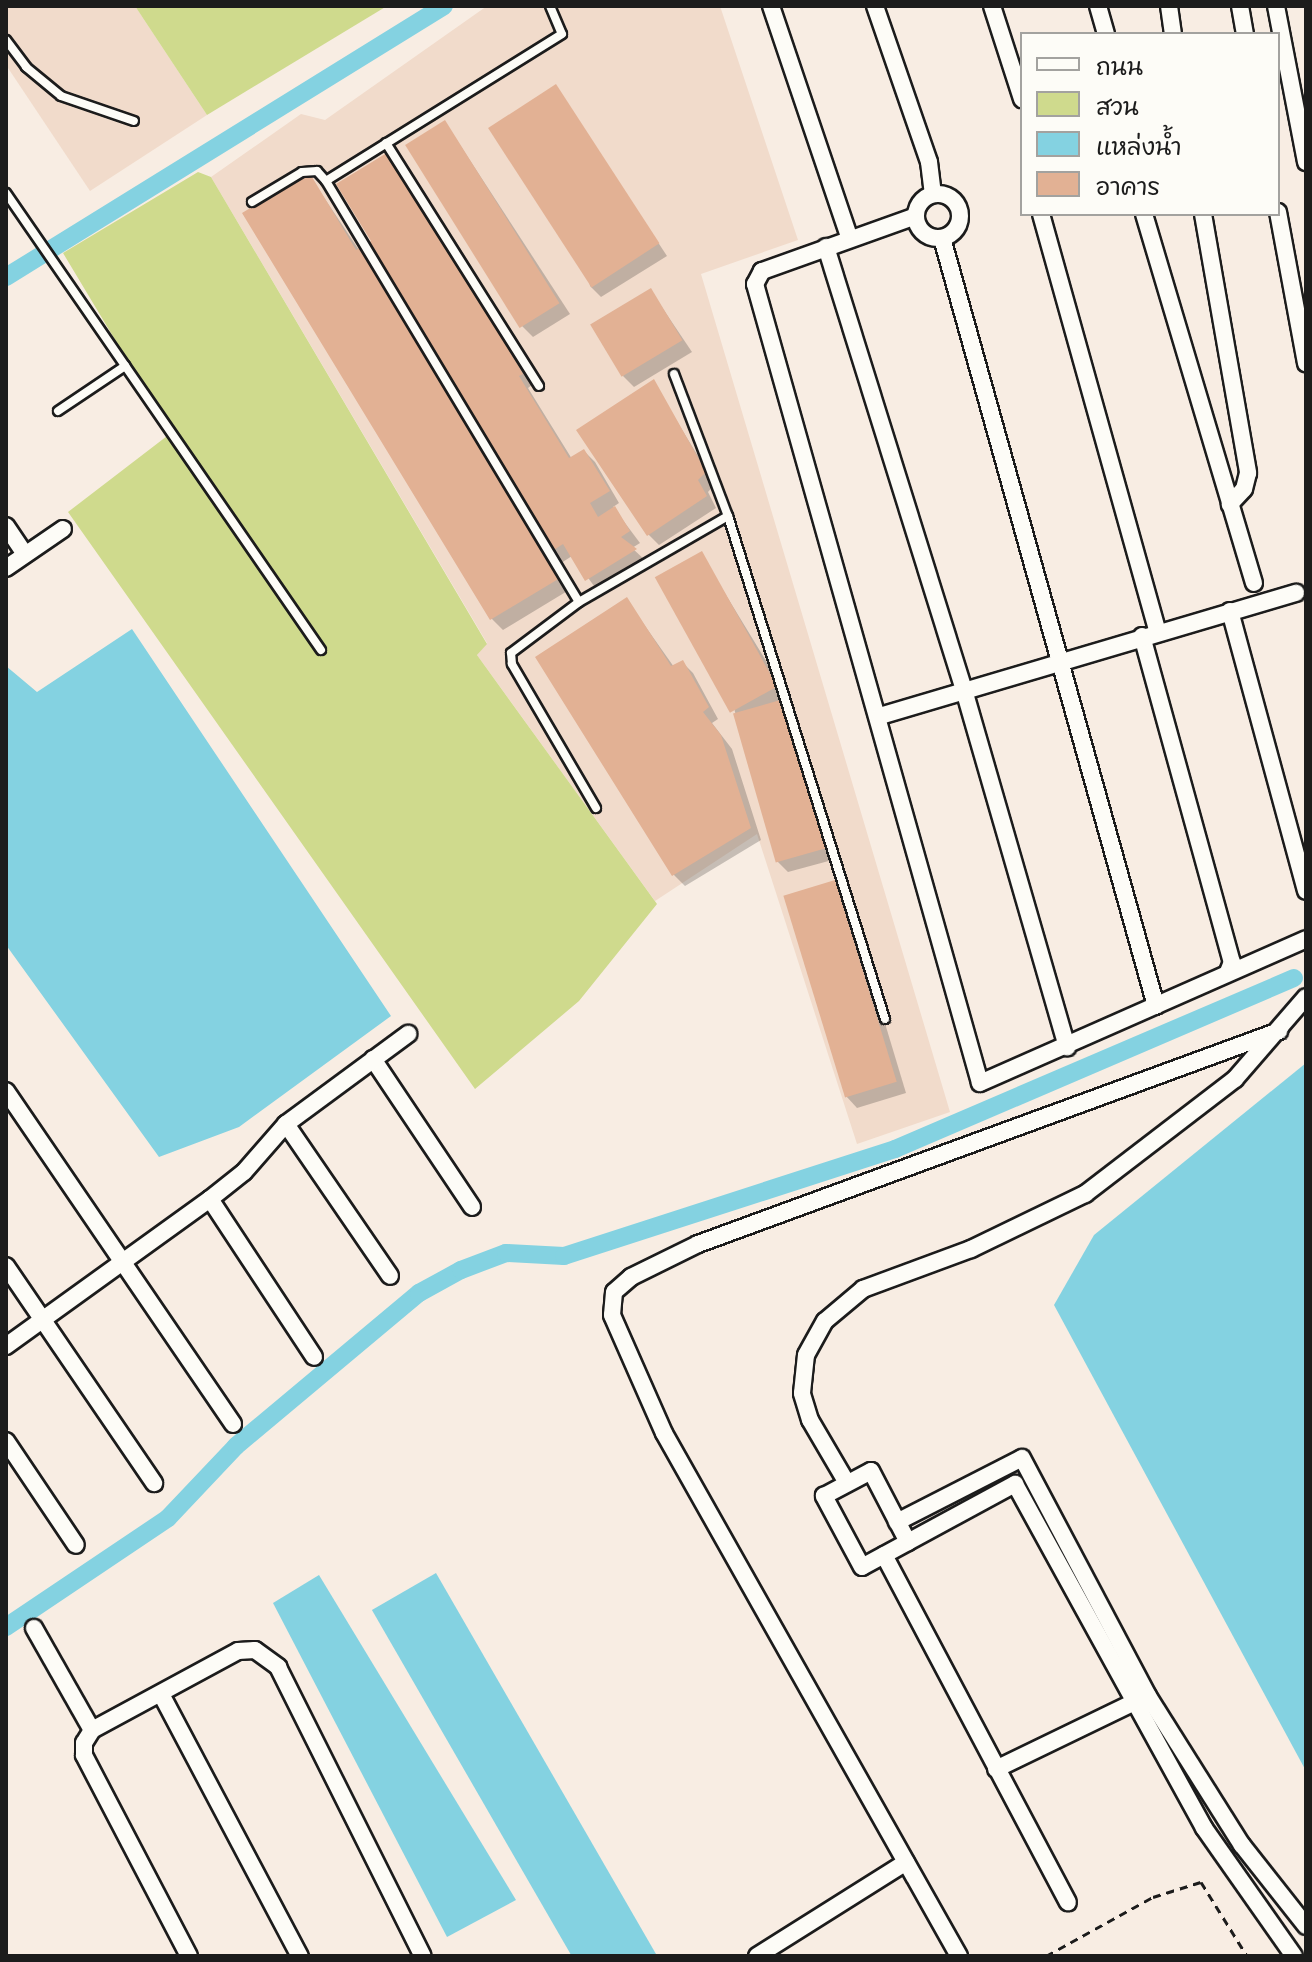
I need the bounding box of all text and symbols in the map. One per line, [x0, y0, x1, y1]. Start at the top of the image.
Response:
legend [1020, 32, 1280, 216]
text: ถนน [1096, 53, 1143, 87]
text: สวน [1096, 93, 1139, 127]
text: แหล่งน้ำ [1096, 133, 1182, 167]
text: อาคาร [1096, 173, 1160, 207]

